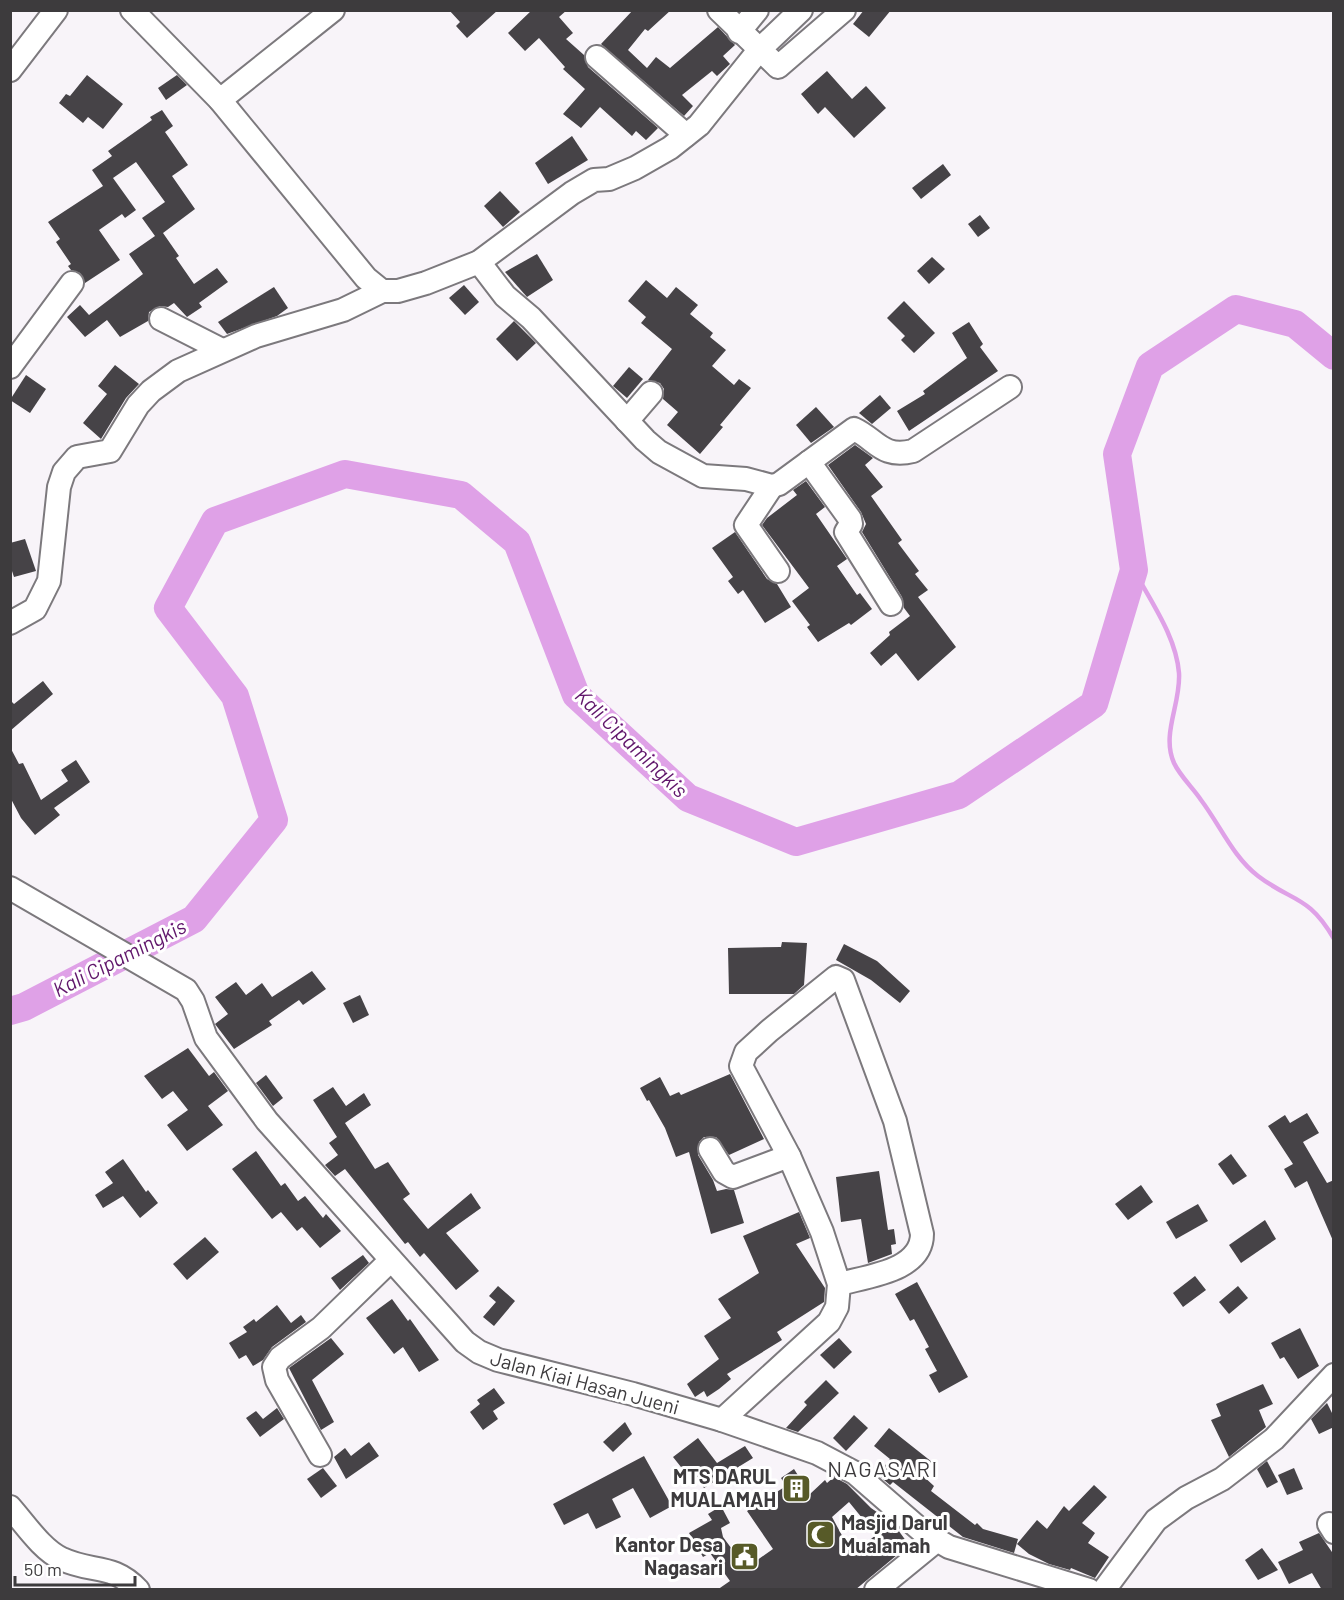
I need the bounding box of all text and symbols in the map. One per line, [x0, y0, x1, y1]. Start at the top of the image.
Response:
water label: Kali Cipamingkis [571, 682, 693, 802]
water label: Kali Cipamingkis [48, 913, 190, 1001]
street label: Jalan Kiai Hasan Jueni [488, 1345, 682, 1419]
district label: NAGASARI [827, 1455, 939, 1481]
place label: MTS DARUL MUALAMAH [671, 1464, 776, 1511]
building icon: MTS DARUL MUALAMAH [781, 1472, 813, 1504]
place label: Masjid Darul Mualamah [841, 1510, 948, 1557]
mosque icon: Masjid Darul Mualamah [804, 1518, 836, 1550]
place label: Kantor Desa Nagasari [615, 1532, 723, 1579]
public building icon: Kantor Desa Nagasari [728, 1540, 760, 1572]
scale bar [15, 1549, 135, 1587]
text: 50 m [24, 1558, 62, 1580]

